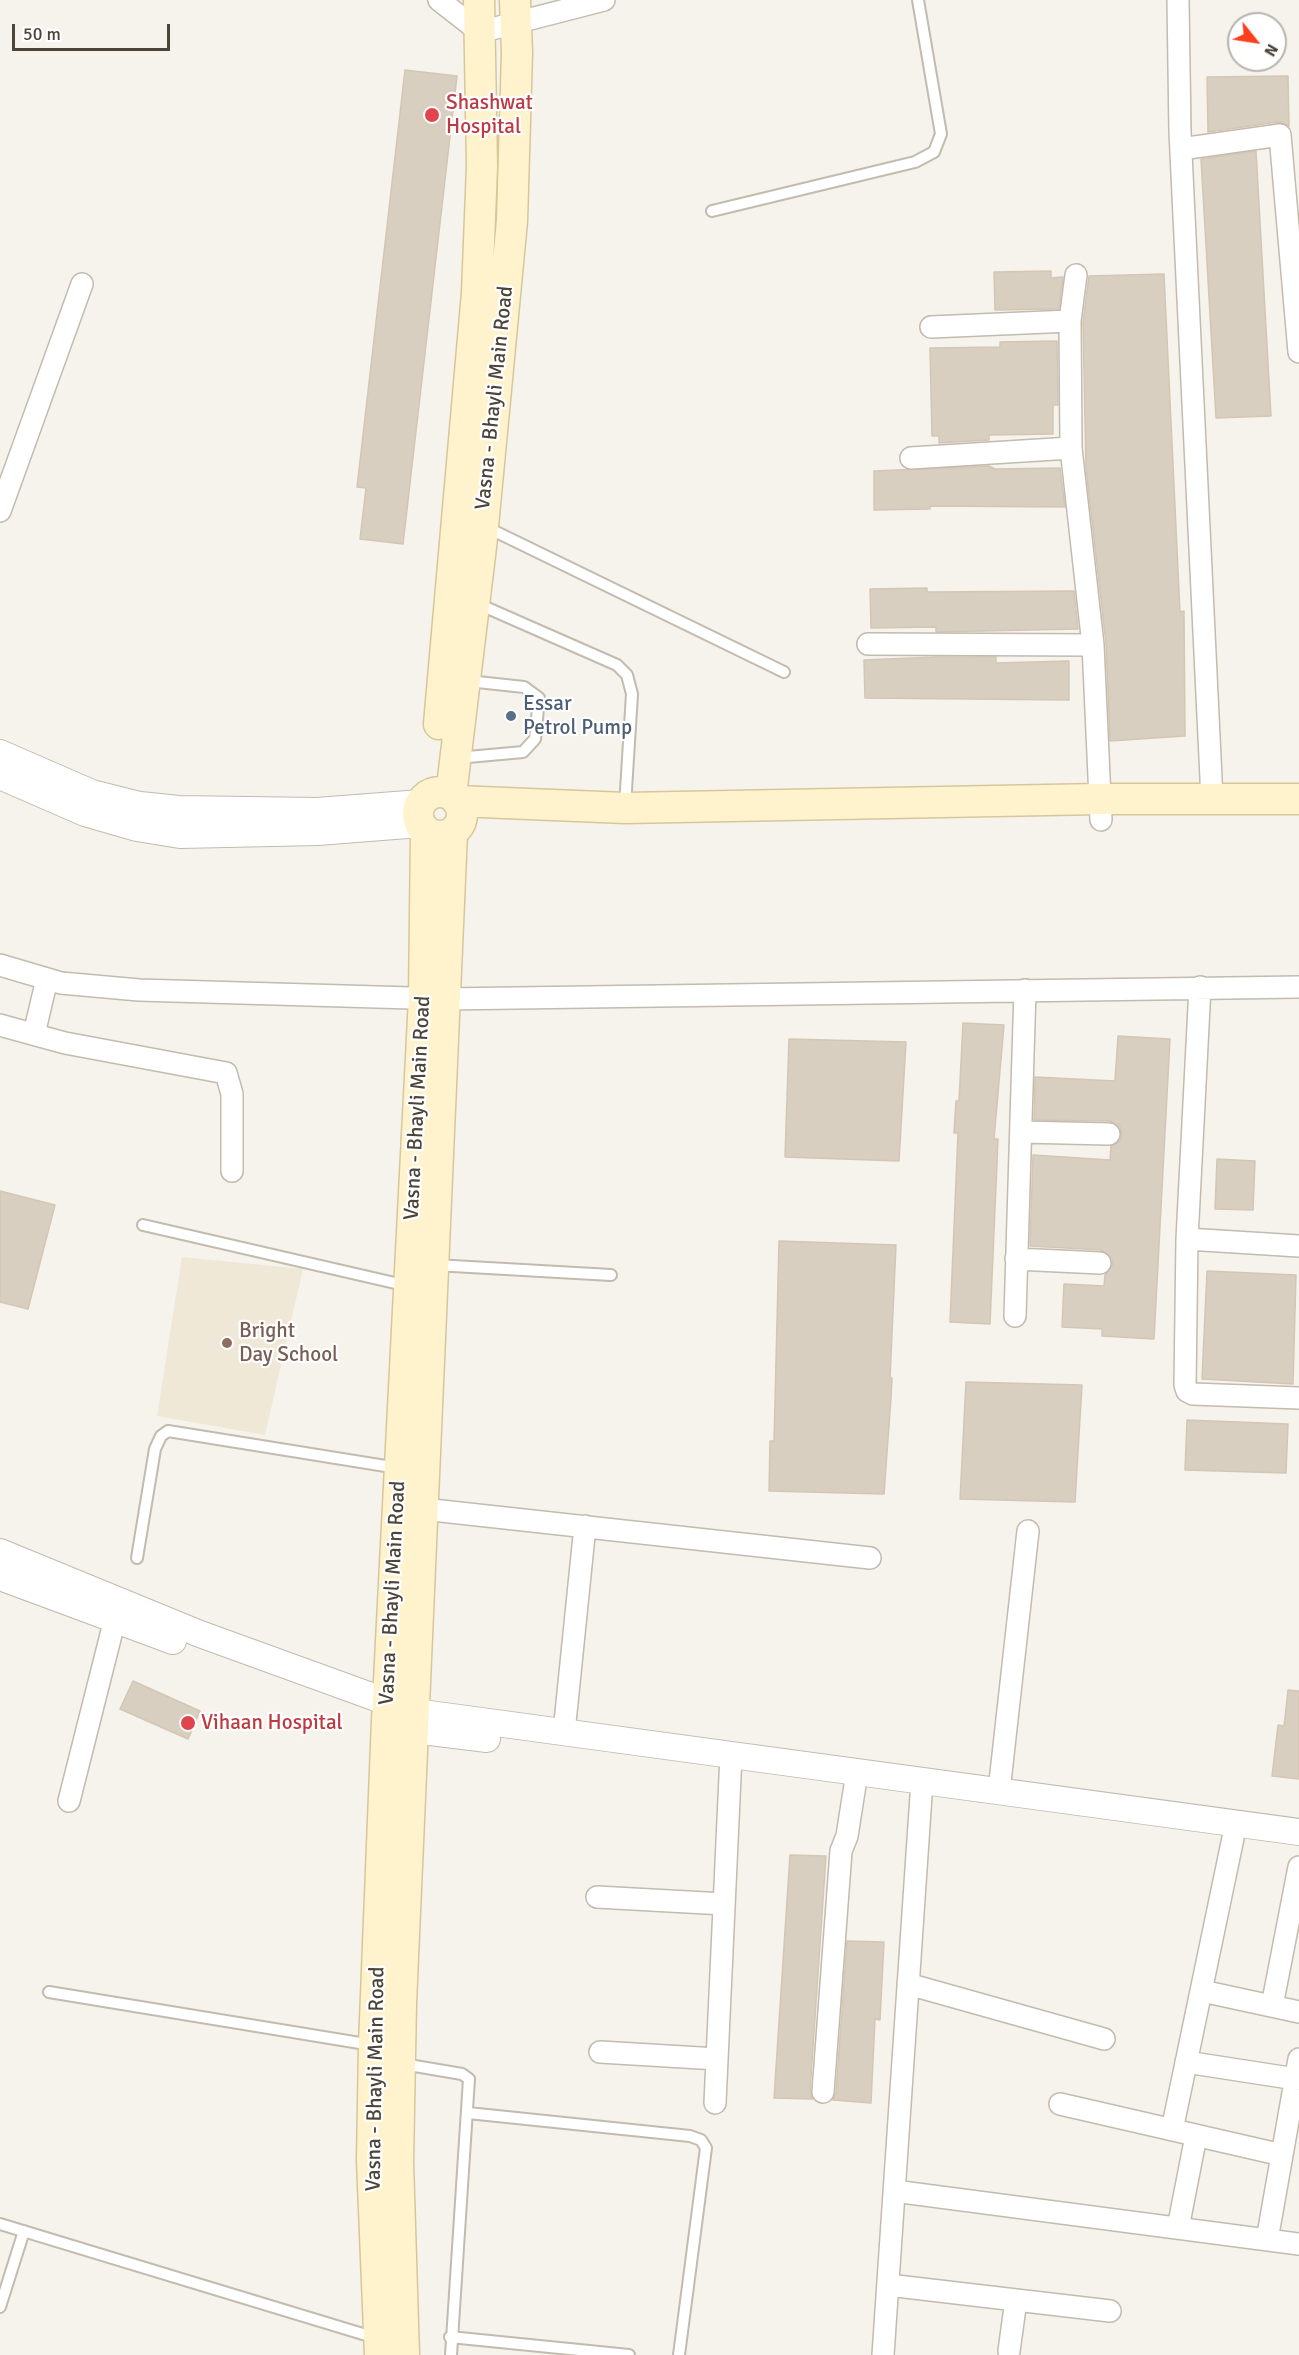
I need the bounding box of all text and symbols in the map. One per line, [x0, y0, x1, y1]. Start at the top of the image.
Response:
scale bar [15, 12, 172, 50]
north arrow [1227, 12, 1287, 72]
text: 50 m [23, 23, 61, 45]
text: N [1259, 40, 1282, 60]
place label: Shashwat Hospital [446, 90, 533, 140]
marker: Shashwat Hospital [423, 106, 441, 124]
street label: Vasna - Bhayli Main Road [471, 285, 519, 511]
place label: Essar Petrol Pump [523, 691, 632, 741]
marker: Essar Petrol Pump [504, 709, 518, 723]
street label: Vasna - Bhayli Main Road [400, 995, 436, 1221]
place label: Bright Day School [239, 1318, 338, 1368]
marker: Bright Day School [220, 1336, 234, 1350]
street label: Vasna - Bhayli Main Road [375, 1480, 411, 1706]
place label: Vihaan Hospital [201, 1710, 343, 1736]
marker: Vihaan Hospital [179, 1714, 197, 1732]
street label: Vasna - Bhayli Main Road [361, 1966, 391, 2192]

